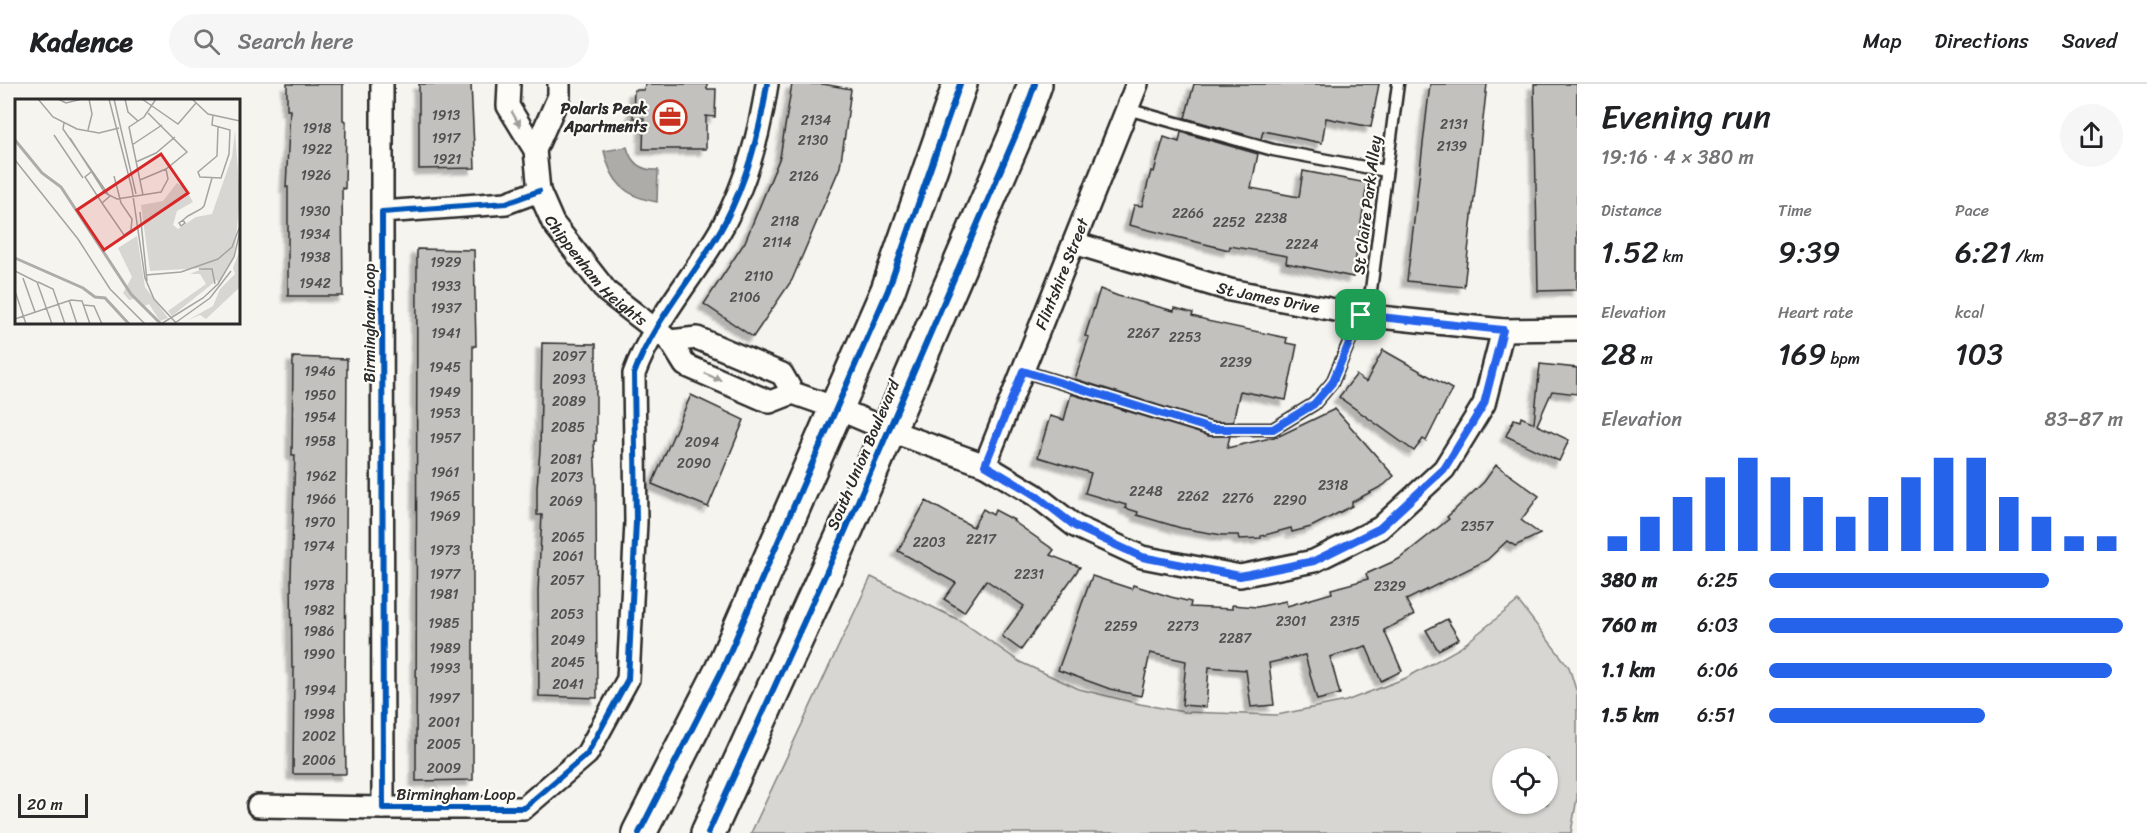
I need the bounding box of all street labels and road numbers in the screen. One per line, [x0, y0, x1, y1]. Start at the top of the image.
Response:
street label: St Claire Park Alley [1344, 133, 1390, 276]
street label: Chippenham Heights [537, 210, 655, 334]
street label: Flintshire Street [1026, 213, 1097, 334]
street label: Birmingham Loop [355, 263, 384, 383]
street label: St James Drive [1213, 272, 1322, 321]
street label: South Union Boulevard [818, 374, 908, 535]
street label: Birmingham Loop [396, 780, 516, 809]

